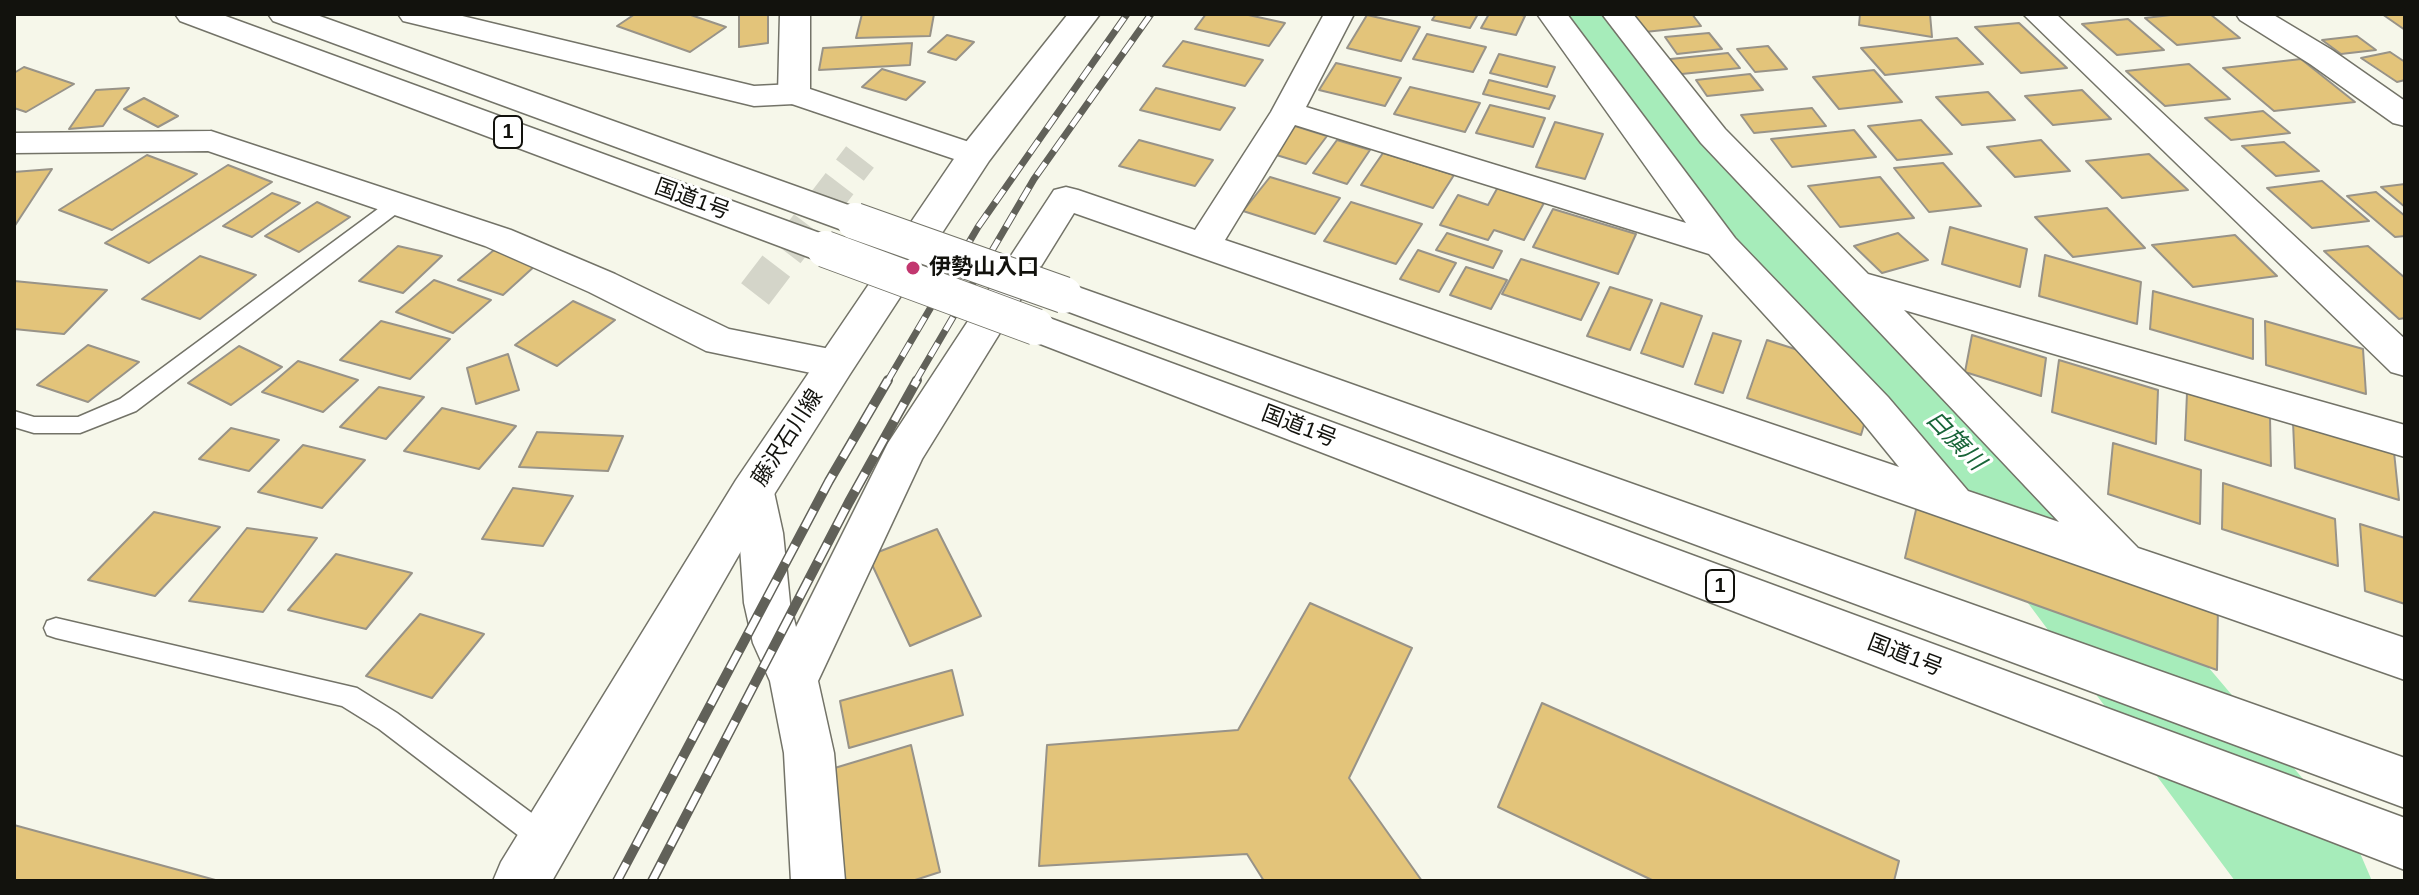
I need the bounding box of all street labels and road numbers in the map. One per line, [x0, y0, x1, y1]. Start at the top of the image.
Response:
road number: 1 [494, 116, 522, 148]
street label: 国道1号 [651, 174, 733, 226]
street label: 藤沢石川線 [747, 385, 829, 491]
street label: 国道1号 [1258, 401, 1340, 453]
road number: 1 [1706, 570, 1734, 602]
street label: 国道1号 [1864, 630, 1946, 682]

